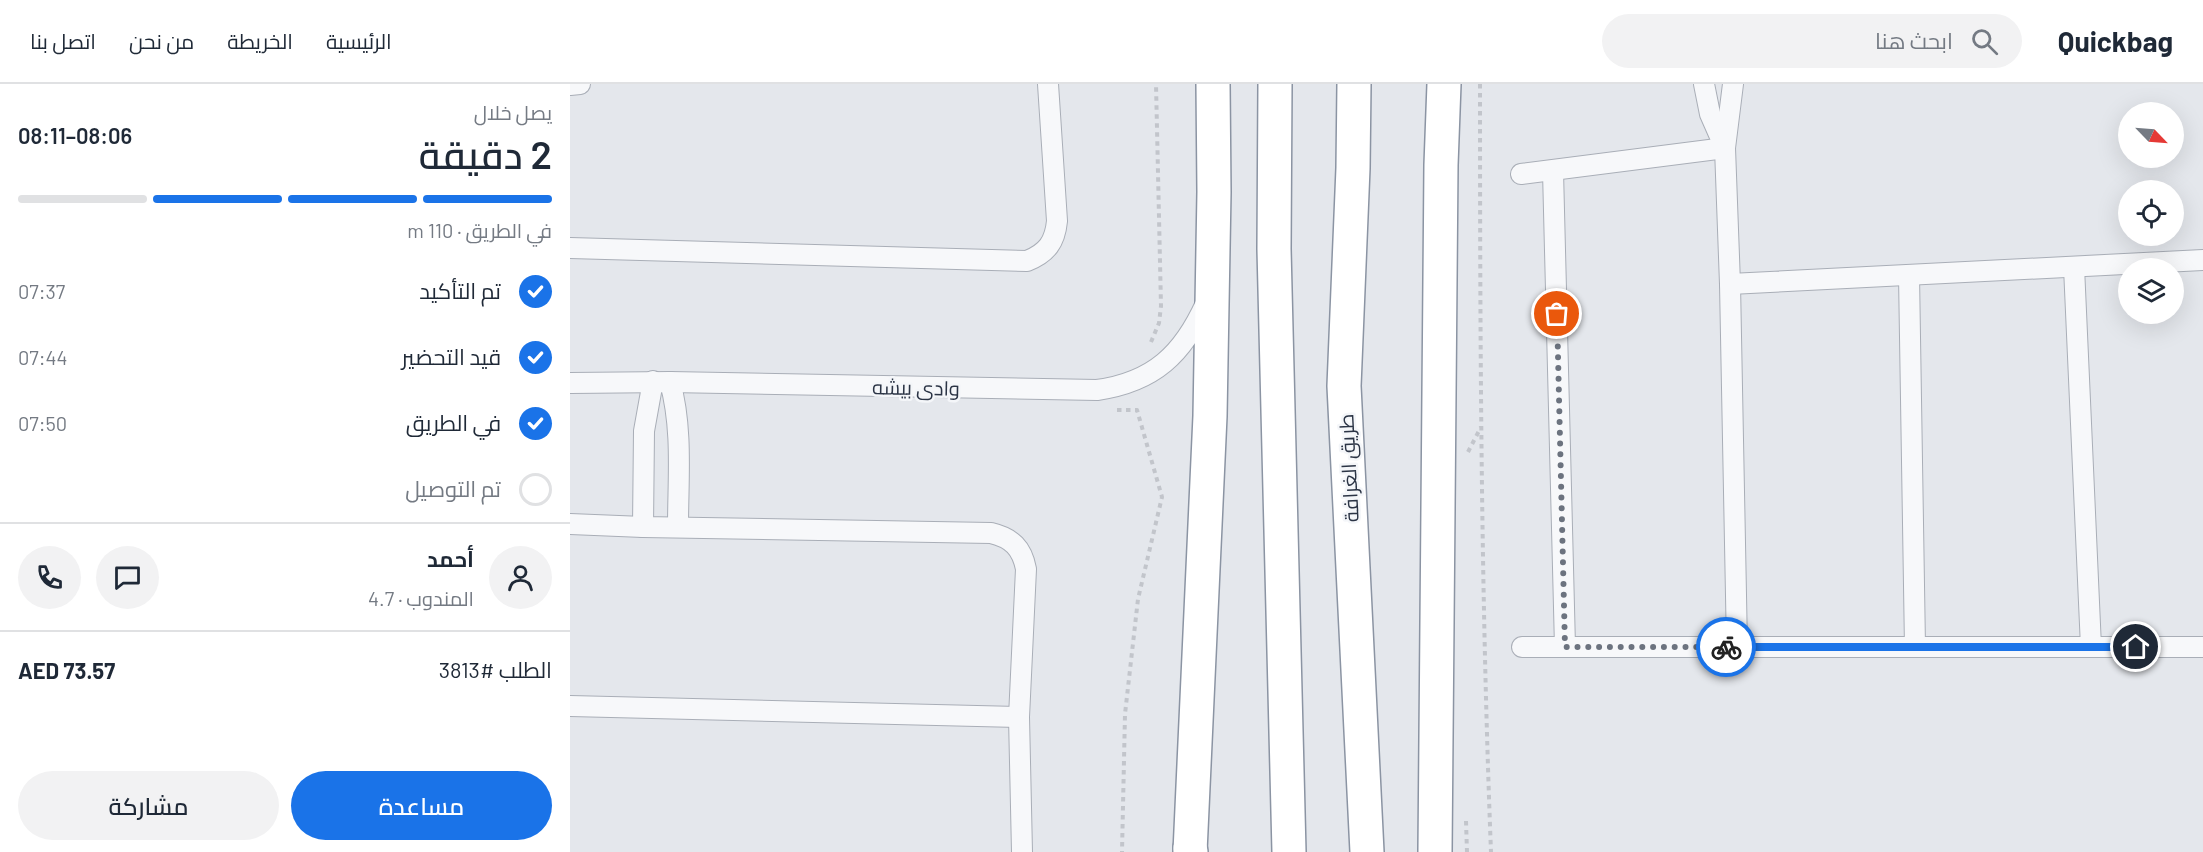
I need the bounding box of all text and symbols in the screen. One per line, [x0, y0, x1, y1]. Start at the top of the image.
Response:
search box [1602, 14, 2022, 68]
text: Quickbag [2058, 24, 2173, 58]
icon: search [1968, 25, 2001, 58]
text: ابحث هنا [1875, 27, 1953, 53]
text: اتصل بنا [30, 28, 96, 53]
text: من نحن [129, 28, 194, 53]
text: الخريطة [227, 28, 293, 53]
text: الرئيسية [326, 28, 392, 53]
text: يصل خلال [474, 100, 552, 124]
north arrow [2118, 102, 2184, 168]
map controls [2118, 102, 2184, 324]
text: 08:06–08:11 [18, 122, 132, 148]
text: 2 دقيقة [419, 130, 552, 177]
button: locate [2118, 180, 2184, 246]
text: في الطريق · 110 m [407, 218, 552, 242]
button: layers [2118, 258, 2184, 324]
icon: check [519, 275, 552, 308]
text: تم التأكيد [419, 277, 501, 303]
text: 07:37 [18, 279, 65, 303]
pin [1531, 288, 1582, 339]
icon: bag [1540, 297, 1573, 330]
icon: check [519, 341, 552, 374]
text: قيد التحضير [401, 343, 501, 369]
text: 07:44 [18, 345, 68, 369]
street label: وادى بيشه [872, 374, 960, 402]
icon: check [519, 407, 552, 440]
text: في الطريق [406, 409, 501, 435]
text: 07:50 [18, 411, 67, 435]
street label: طريق الغرافة [1333, 413, 1365, 523]
text: تم التوصيل [405, 475, 501, 501]
text: أحمد [427, 545, 474, 571]
button: phone [18, 546, 81, 609]
button: chat [96, 546, 159, 609]
button: person [489, 546, 552, 609]
text: المندوب · 4.7 [368, 586, 474, 610]
courier [1696, 617, 1756, 677]
pin [2110, 621, 2161, 672]
icon: home [2119, 630, 2152, 663]
icon: bike [1710, 631, 1743, 664]
text: الطلب #3813 [439, 656, 552, 682]
text: AED 73.57 [18, 657, 115, 683]
button: مشاركة [18, 771, 279, 840]
button: مساعدة [291, 771, 552, 840]

